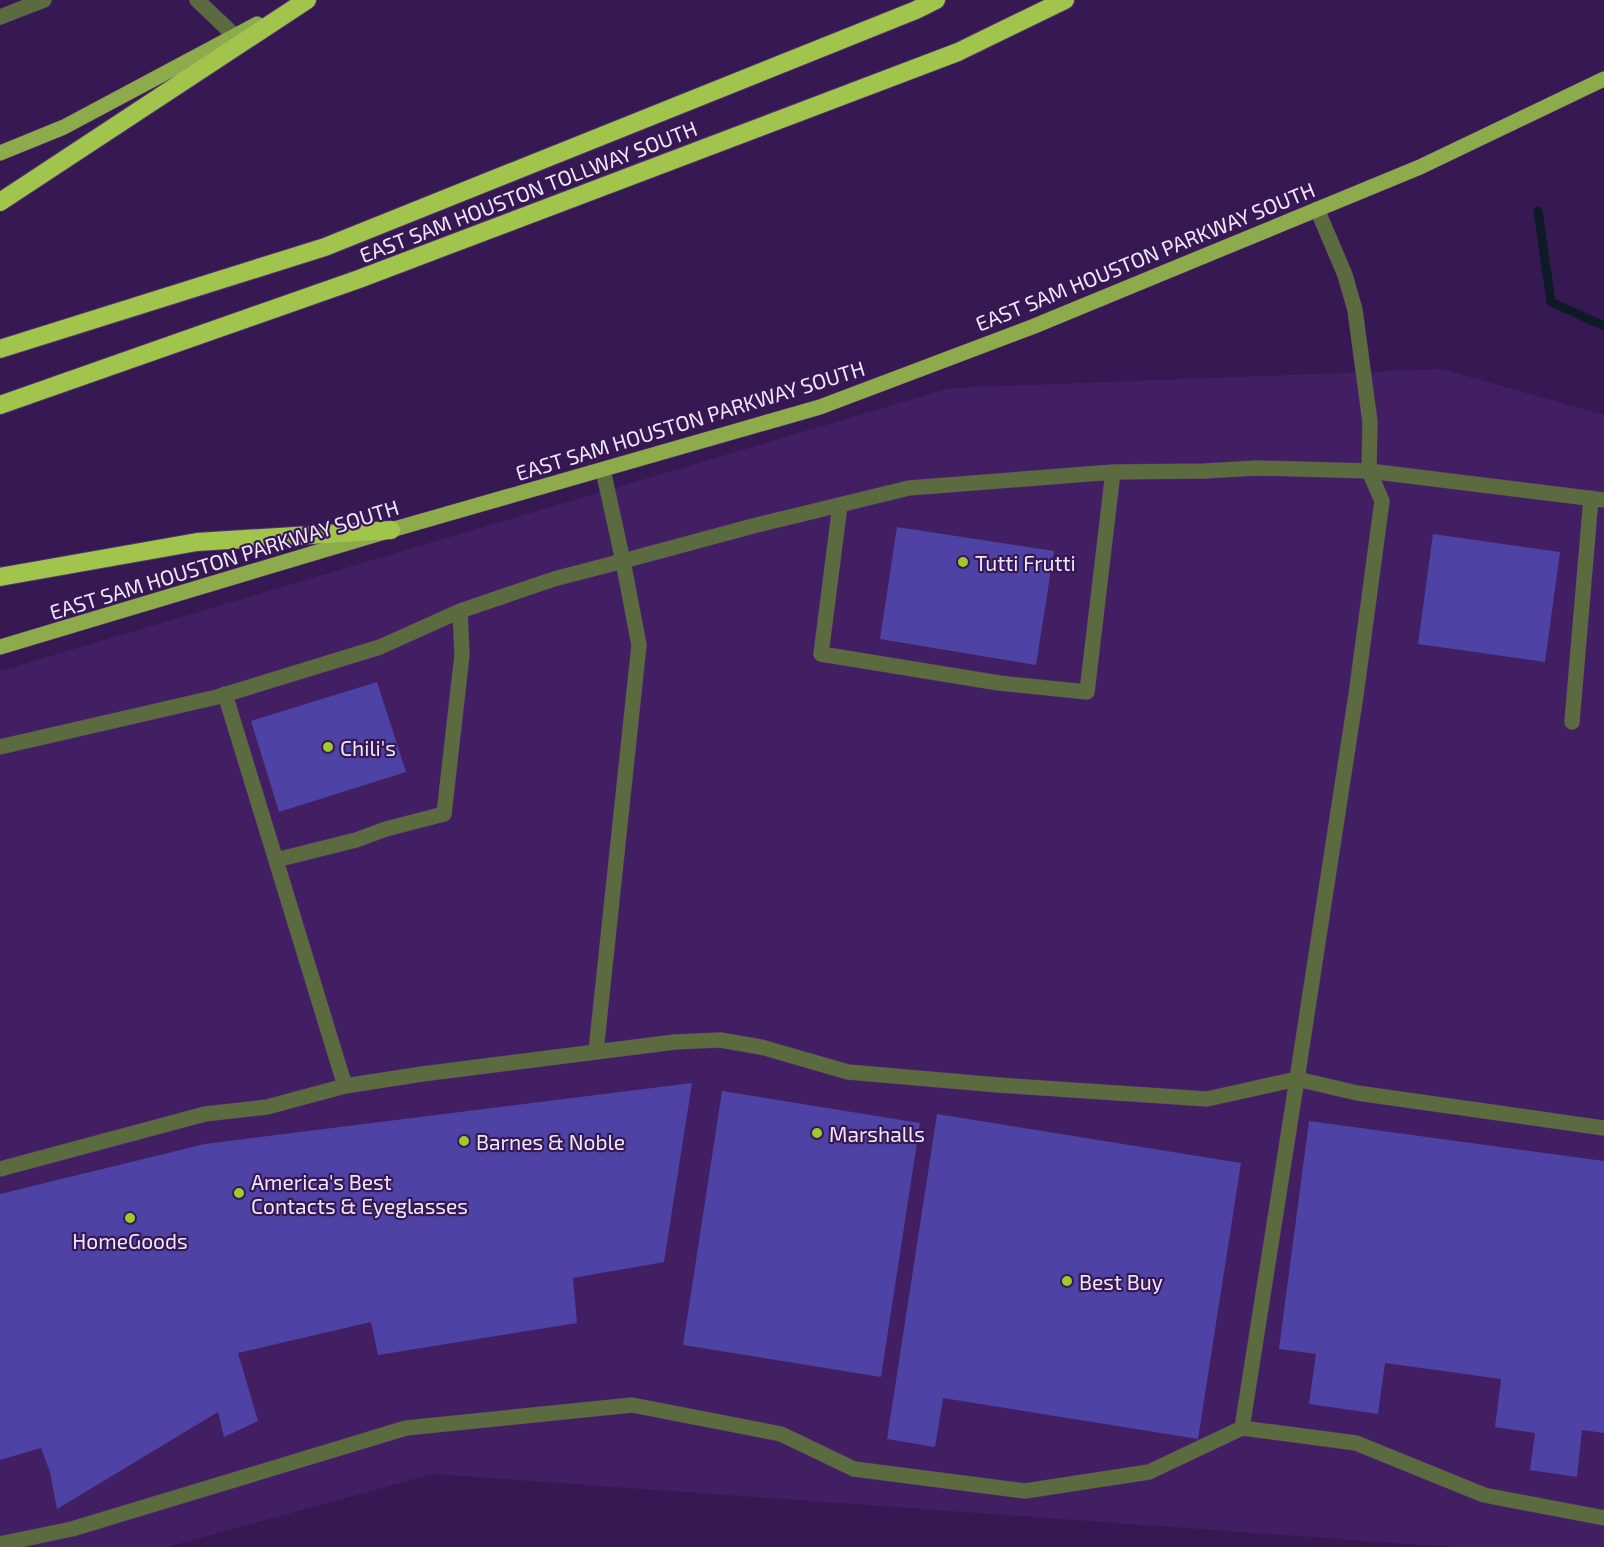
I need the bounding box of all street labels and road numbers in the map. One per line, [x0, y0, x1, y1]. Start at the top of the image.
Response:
street label: EAST SAM HOUSTON TOLLWAY SOUTH [356, 115, 700, 267]
street label: EAST SAM HOUSTON PARKWAY SOUTH [972, 176, 1318, 336]
street label: EAST SAM HOUSTON PARKWAY SOUTH [512, 355, 868, 485]
street label: EAST SAM HOUSTON PARKWAY SOUTH [46, 494, 402, 624]

